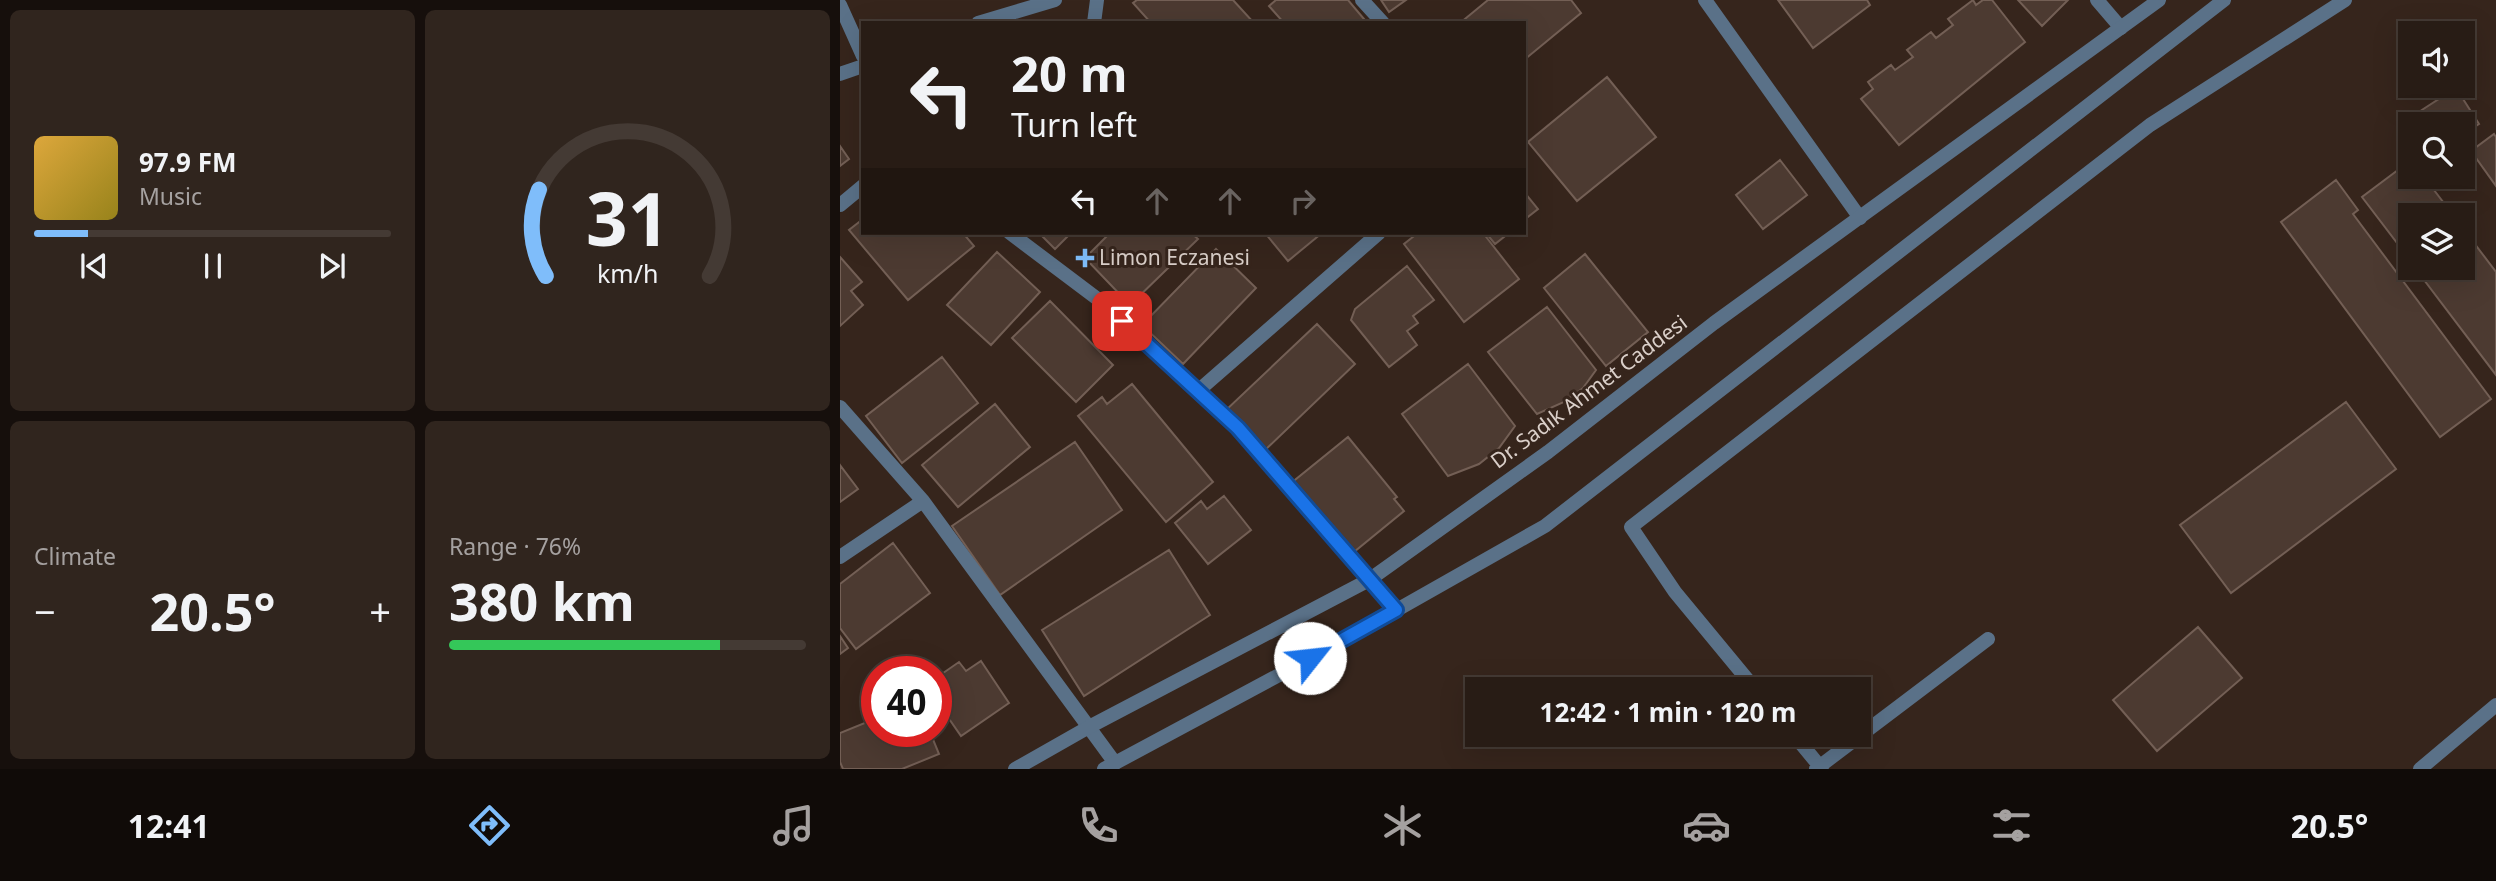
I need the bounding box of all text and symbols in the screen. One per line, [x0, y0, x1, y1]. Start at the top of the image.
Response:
map controls [2398, 21, 2475, 280]
button: sound [2398, 21, 2475, 98]
text: 20 m [1011, 40, 1128, 106]
icon: left [896, 49, 987, 140]
text: Turn left [1011, 103, 1137, 146]
button: search [2398, 112, 2475, 189]
text: 97.9 FM [139, 144, 236, 180]
text: 31 [586, 169, 669, 268]
text: Music [139, 180, 202, 212]
icon: left [1065, 182, 1103, 220]
icon: ahead [1138, 182, 1176, 220]
icon: ahead [1211, 182, 1249, 220]
icon: right [1284, 182, 1322, 220]
button: layers [2398, 203, 2475, 280]
place label: Limon Eczanesi [1099, 243, 1250, 271]
icon: previous [75, 247, 113, 285]
icon: pause [194, 247, 232, 285]
icon: next [313, 247, 351, 285]
marker: Limon Eczanesi [1077, 250, 1093, 266]
text: km/h [597, 256, 658, 290]
pin [1092, 291, 1152, 351]
icon: arrive [1103, 302, 1141, 340]
street label: Dr. Sadık Ahmet Caddesi [1484, 308, 1692, 474]
text: Range · 76% [449, 530, 581, 562]
text: Climate [34, 540, 116, 572]
text: 380 km [449, 565, 635, 636]
text: 20.5° [150, 575, 275, 646]
text: − [34, 585, 56, 637]
text: + [369, 585, 391, 637]
position arrow [1273, 621, 1347, 695]
speed limit sign: 40 [861, 656, 952, 747]
text: 12:42 · 1 min · 120 m [1540, 694, 1796, 730]
icon: directions [465, 801, 514, 850]
icon: music [769, 801, 818, 850]
icon: phone [1074, 801, 1123, 850]
icon: climate [1378, 801, 1427, 850]
icon: car [1682, 801, 1731, 850]
icon: filters [1987, 801, 2036, 850]
text: 12:41 [128, 804, 210, 847]
text: 20.5° [2291, 804, 2368, 847]

